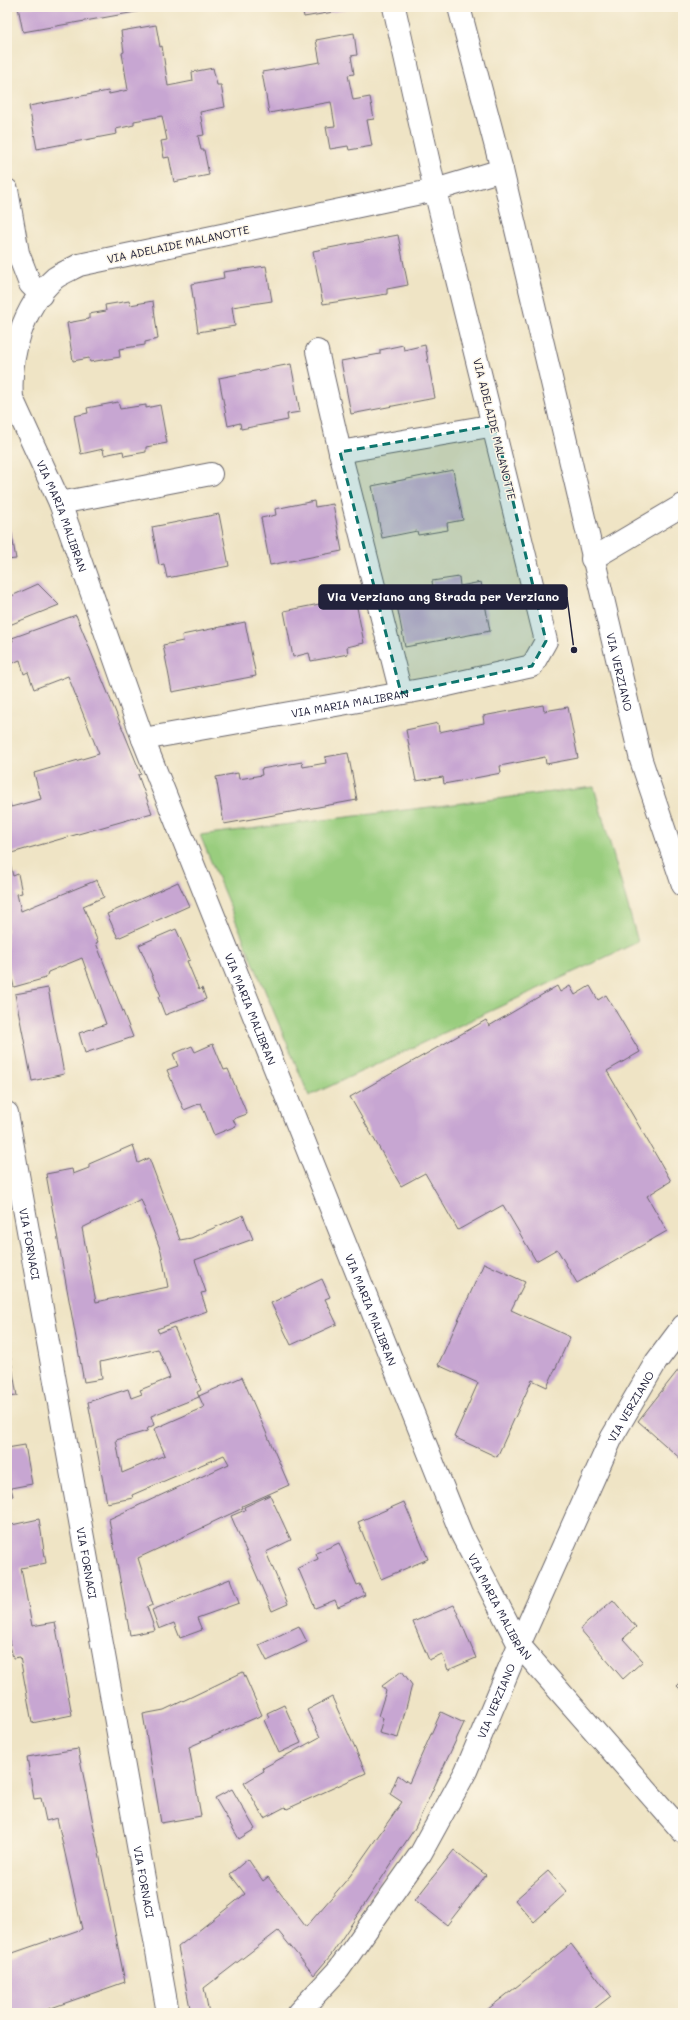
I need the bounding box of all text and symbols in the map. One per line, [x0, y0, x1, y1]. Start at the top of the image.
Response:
street label: VIA ADELAIDE MALANOTTE [105, 222, 251, 266]
street label: VIA ADELAIDE MALANOTTE [470, 357, 520, 501]
street label: VIA MARIA MALIBRAN [34, 457, 91, 574]
callout: Via Verziano ang Strada per Verziano [319, 585, 567, 609]
text: Via Verziano ang Strada per Verziano [327, 588, 559, 604]
street label: VIA VERZIANO [604, 631, 637, 713]
street label: VIA MARIA MALIBRAN [290, 685, 410, 720]
street label: VIA MARIA MALIBRAN [222, 951, 280, 1067]
street label: VIA FORNACI [17, 1207, 44, 1281]
street label: VIA MARIA MALIBRAN [342, 1251, 401, 1368]
street label: VIA VERZIANO [603, 1368, 657, 1444]
street label: VIA FORNACI [74, 1526, 101, 1600]
street label: VIA MARIA MALIBRAN [465, 1551, 536, 1663]
street label: VIA VERZIANO [473, 1661, 518, 1741]
street label: VIA FORNACI [131, 1845, 158, 1919]

